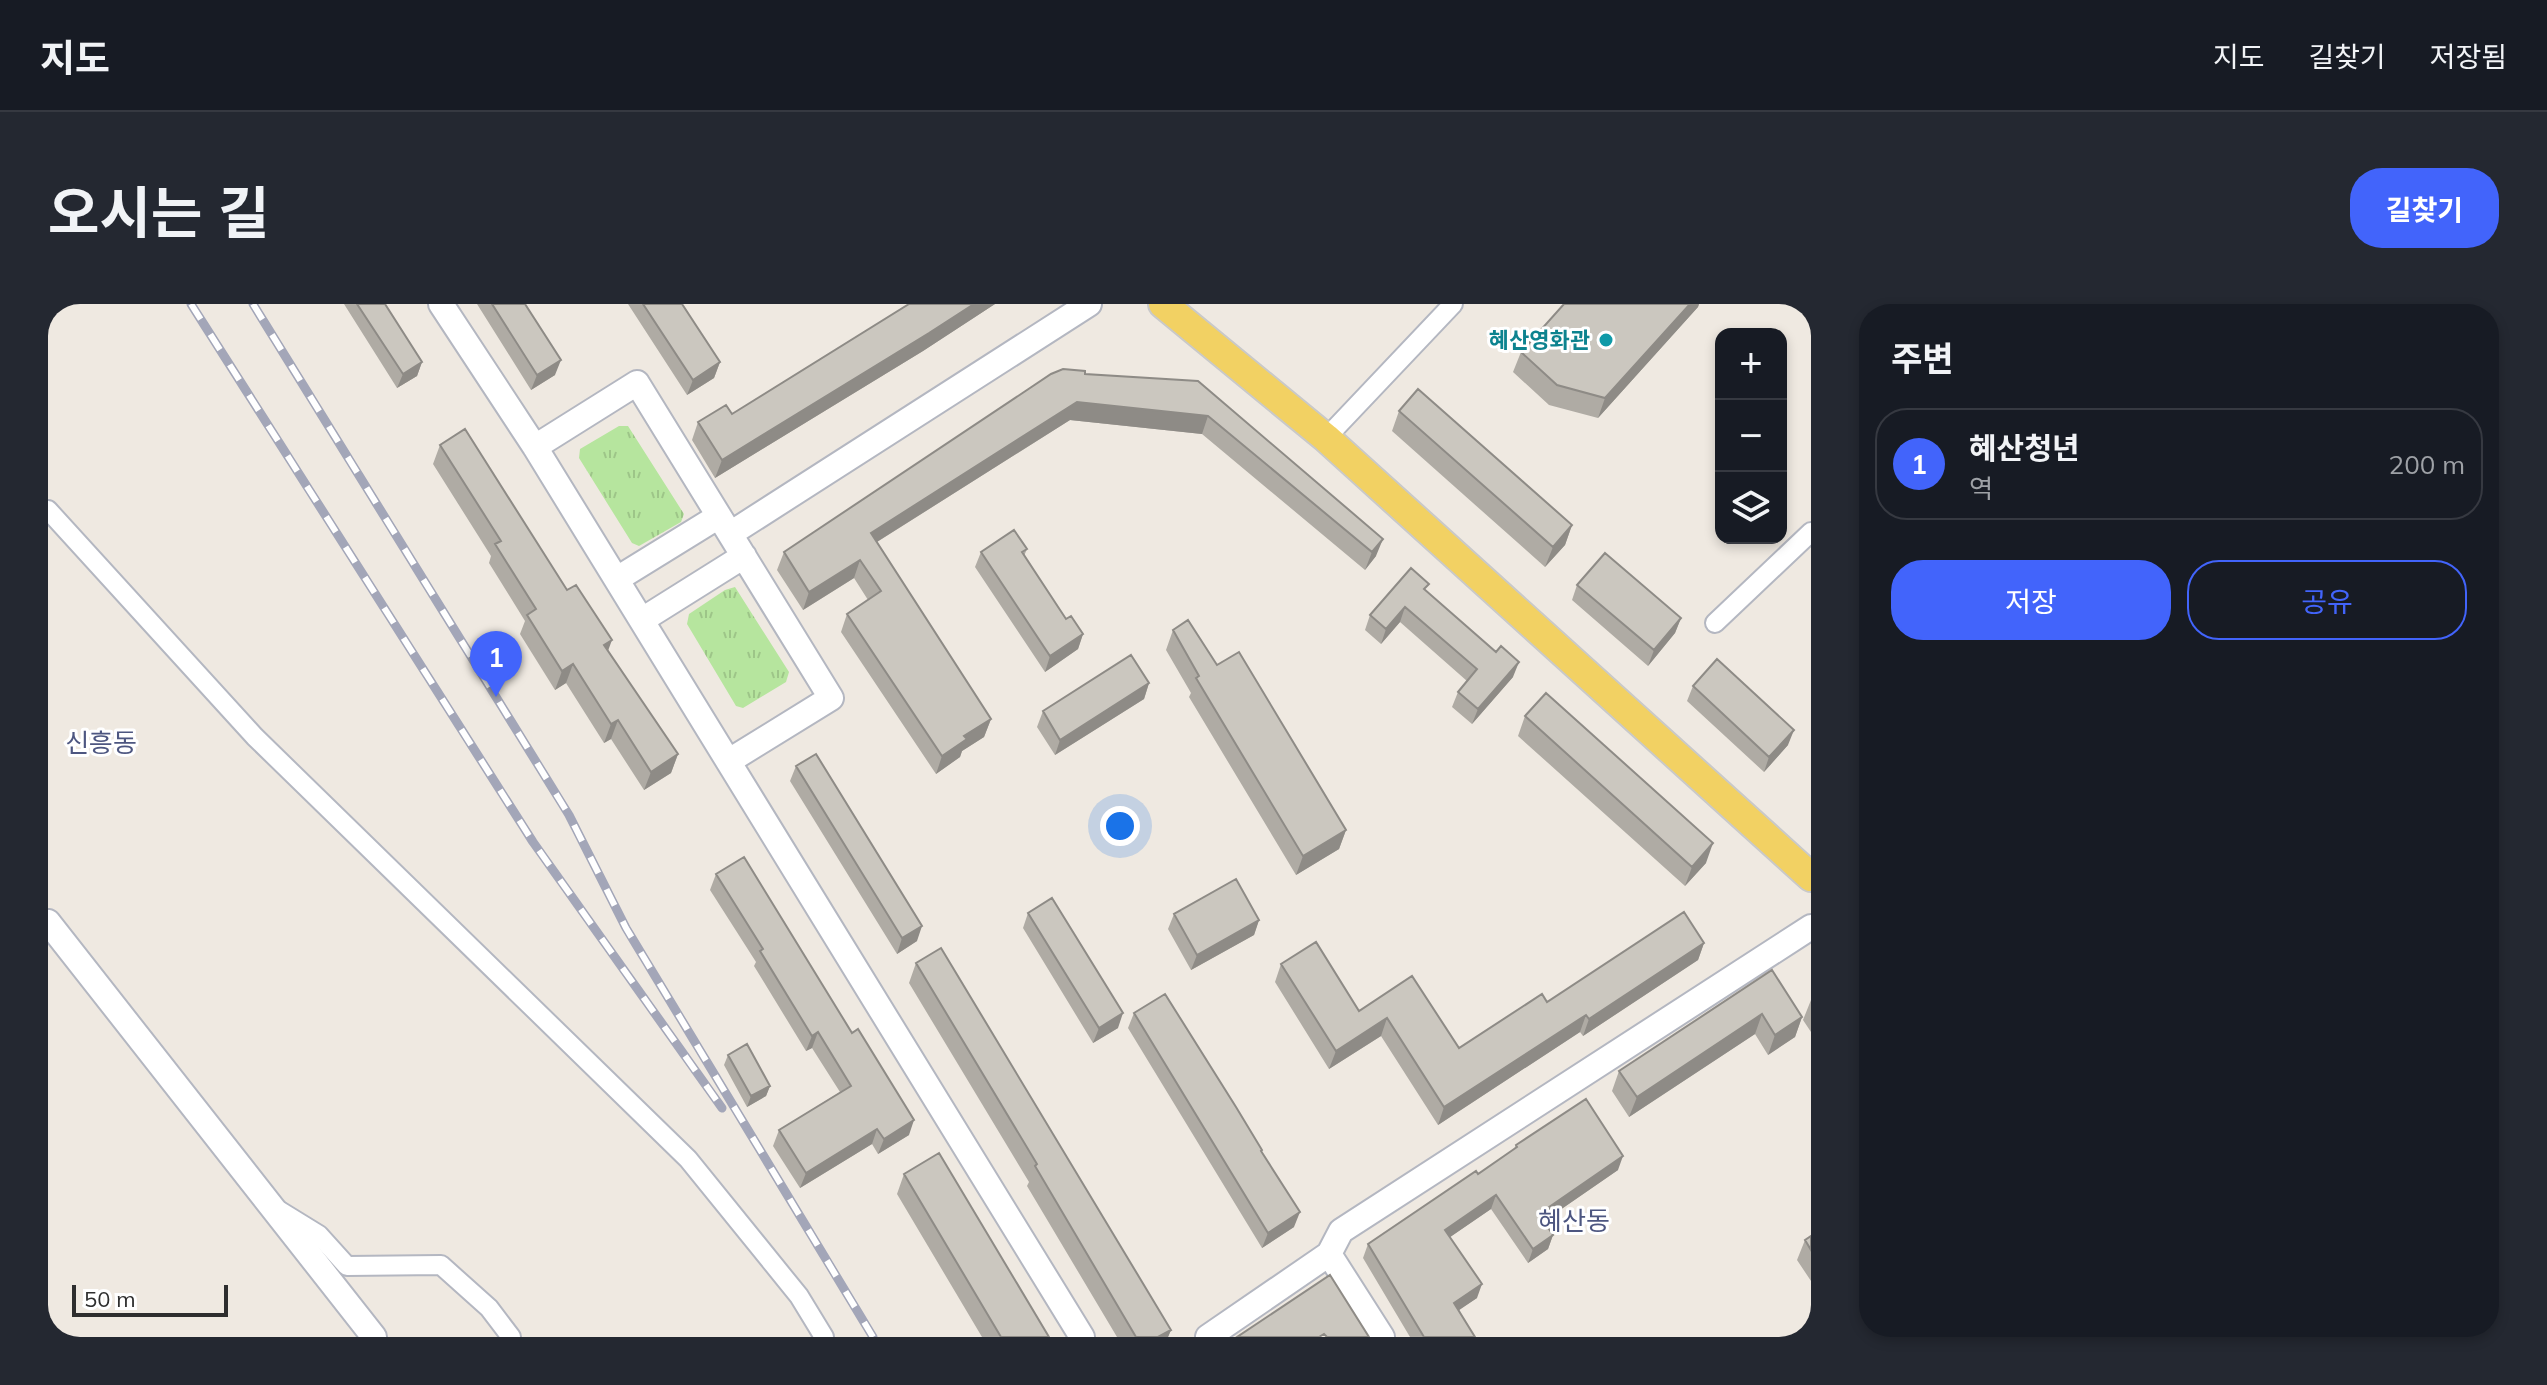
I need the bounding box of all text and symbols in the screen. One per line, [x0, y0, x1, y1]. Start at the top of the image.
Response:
text: 지도 [40, 34, 110, 82]
text: 지도 [2213, 39, 2264, 74]
text: 길찾기 [2308, 39, 2386, 74]
text: 저장됨 [2430, 39, 2507, 74]
button: 길찾기 [2350, 168, 2499, 248]
text: 오시는 길 [48, 177, 269, 247]
place label: 혜산영화관 [1489, 326, 1590, 354]
map controls [1715, 328, 1787, 544]
button: + [1715, 328, 1787, 400]
marker: 혜산영화관 [1597, 331, 1615, 349]
text: 주변 [1891, 337, 1954, 380]
button: − [1715, 400, 1787, 472]
text: 혜산청년 [1969, 429, 2079, 467]
text: 1 [1911, 448, 1927, 481]
text: 200 m [2389, 448, 2465, 481]
button: layers [1715, 472, 1787, 544]
text: 역 [1969, 472, 1993, 505]
button: 저장 [1891, 560, 2171, 640]
button: 공유 [2187, 560, 2467, 640]
pin: 1 [470, 631, 522, 697]
district label: 신흥동 [65, 726, 137, 759]
your location [1100, 806, 1140, 846]
district label: 혜산동 [1538, 1204, 1610, 1237]
scale bar [72, 1281, 228, 1317]
text: 50 m [84, 1285, 135, 1313]

